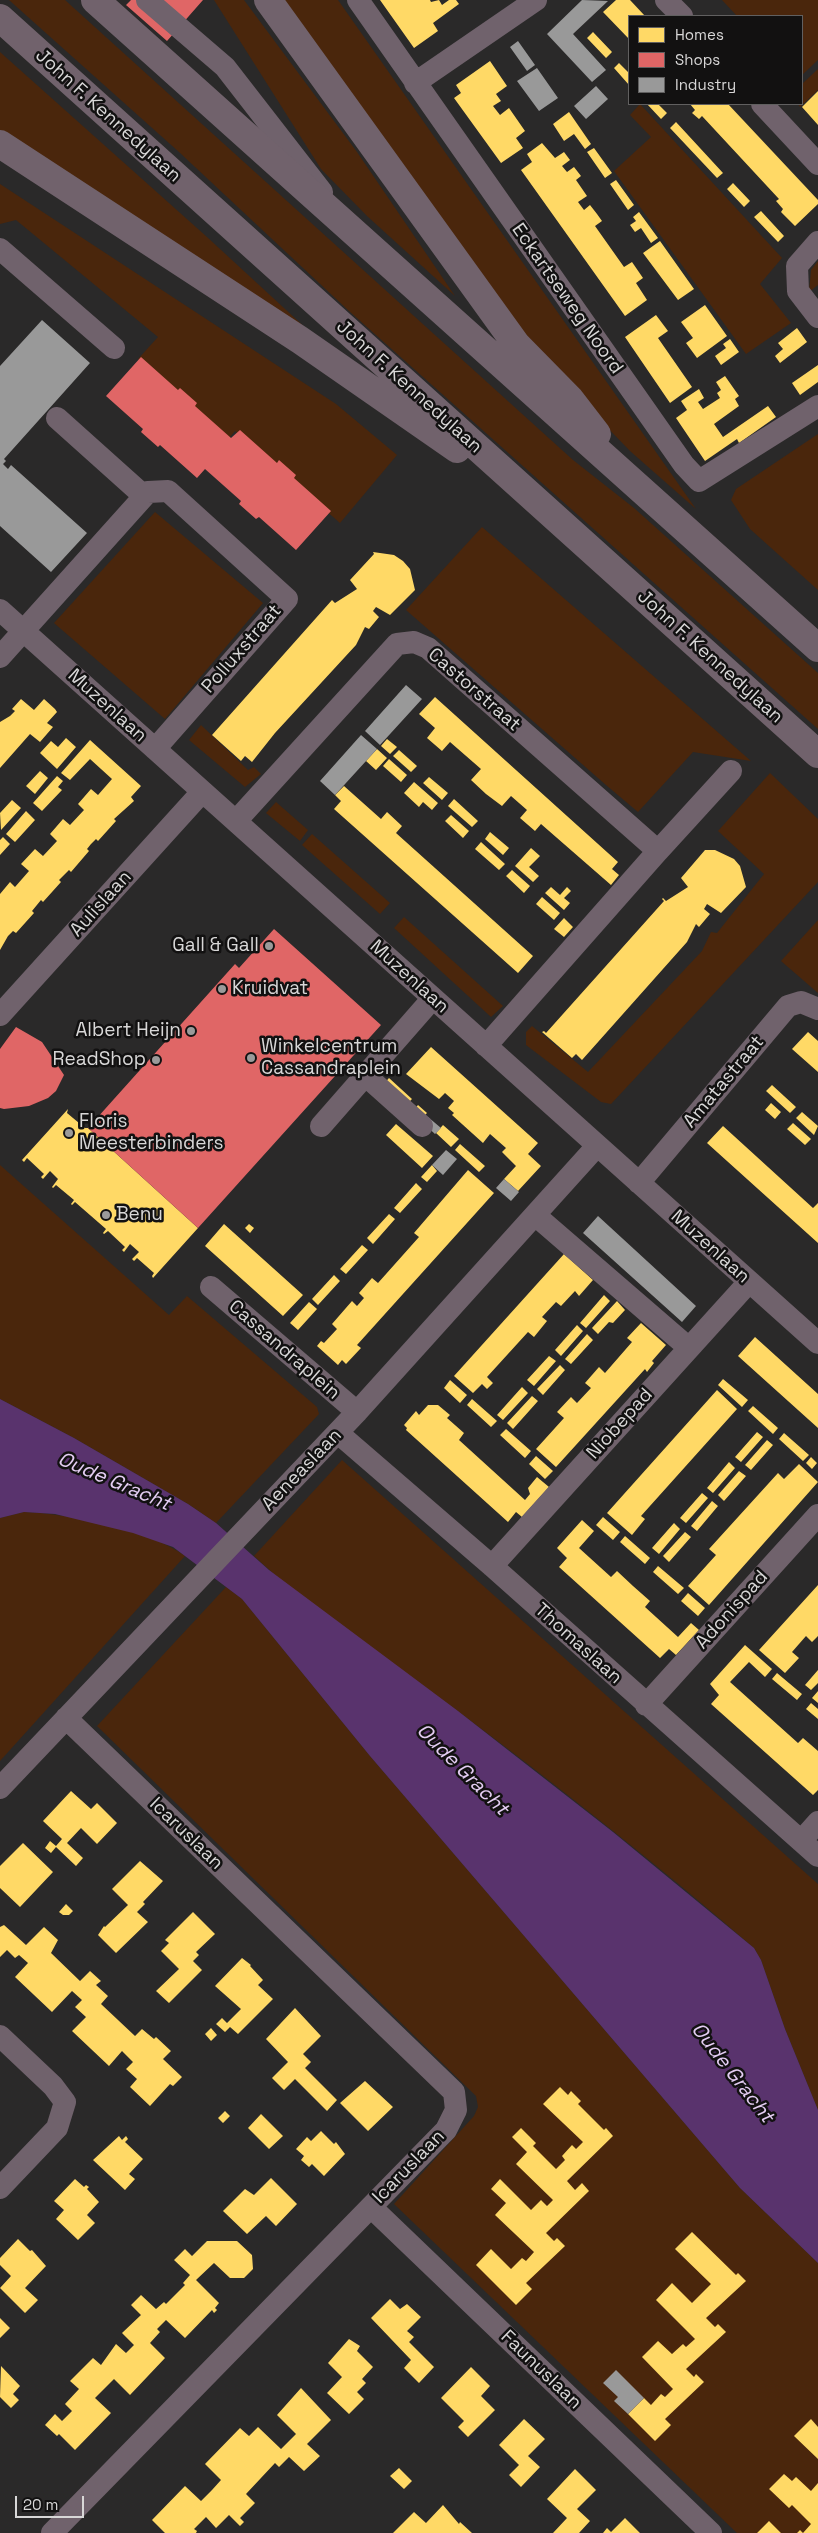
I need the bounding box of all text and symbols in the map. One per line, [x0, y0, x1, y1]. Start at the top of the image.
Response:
legend [628, 15, 803, 105]
text: Homes [675, 25, 724, 44]
street label: John F. Kennedylaan [30, 45, 186, 187]
text: Shops [675, 50, 720, 69]
text: Industry [675, 75, 736, 94]
street label: Eckartseweg Noord [506, 219, 628, 379]
street label: John F. Kennedylaan [331, 316, 487, 458]
street label: John F. Kennedylaan [632, 586, 788, 728]
street label: Polluxstraat [197, 600, 287, 698]
street label: Castorstraat [423, 644, 525, 736]
street label: Muzenlaan [63, 665, 151, 747]
street label: Aulislaan [65, 866, 137, 942]
place label: Gall & Gall [172, 935, 259, 957]
street label: Muzenlaan [365, 936, 453, 1018]
marker: Gall & Gall [263, 940, 275, 952]
place label: Kruidvat [232, 978, 308, 1000]
marker: Kruidvat [216, 983, 228, 995]
place label: Albert Heijn [75, 1020, 181, 1042]
marker: Albert Heijn [185, 1025, 197, 1037]
street label: Amatastraat [679, 1031, 769, 1133]
place label: Winkelcentrum Cassandraplein [261, 1036, 401, 1080]
place label: ReadShop [53, 1049, 146, 1071]
marker: Winkelcentrum Cassandraplein [245, 1052, 257, 1064]
marker: ReadShop [150, 1054, 162, 1066]
place label: Floris Meesterbinders [79, 1111, 224, 1155]
marker: Floris Meesterbinders [63, 1127, 75, 1139]
place label: Benu [116, 1204, 163, 1226]
street label: Muzenlaan [666, 1206, 754, 1288]
marker: Benu [100, 1209, 112, 1221]
street label: Cassandraplein [224, 1295, 344, 1405]
street label: Niobepad [582, 1384, 658, 1464]
street label: Aeneaslaan [257, 1424, 347, 1516]
water label: Oude Gracht [54, 1447, 174, 1517]
street label: Adonispad [691, 1566, 773, 1654]
street label: Thomaslaan [530, 1599, 626, 1689]
water label: Oude Gracht [411, 1719, 513, 1821]
street label: Icaruslaan [144, 1793, 228, 1875]
water label: Oude Gracht [686, 2018, 778, 2128]
street label: Icaruslaan [368, 2125, 450, 2209]
street label: Faunuslaan [496, 2326, 586, 2414]
scale bar [18, 2486, 86, 2518]
text: 20 m [23, 2495, 58, 2514]

